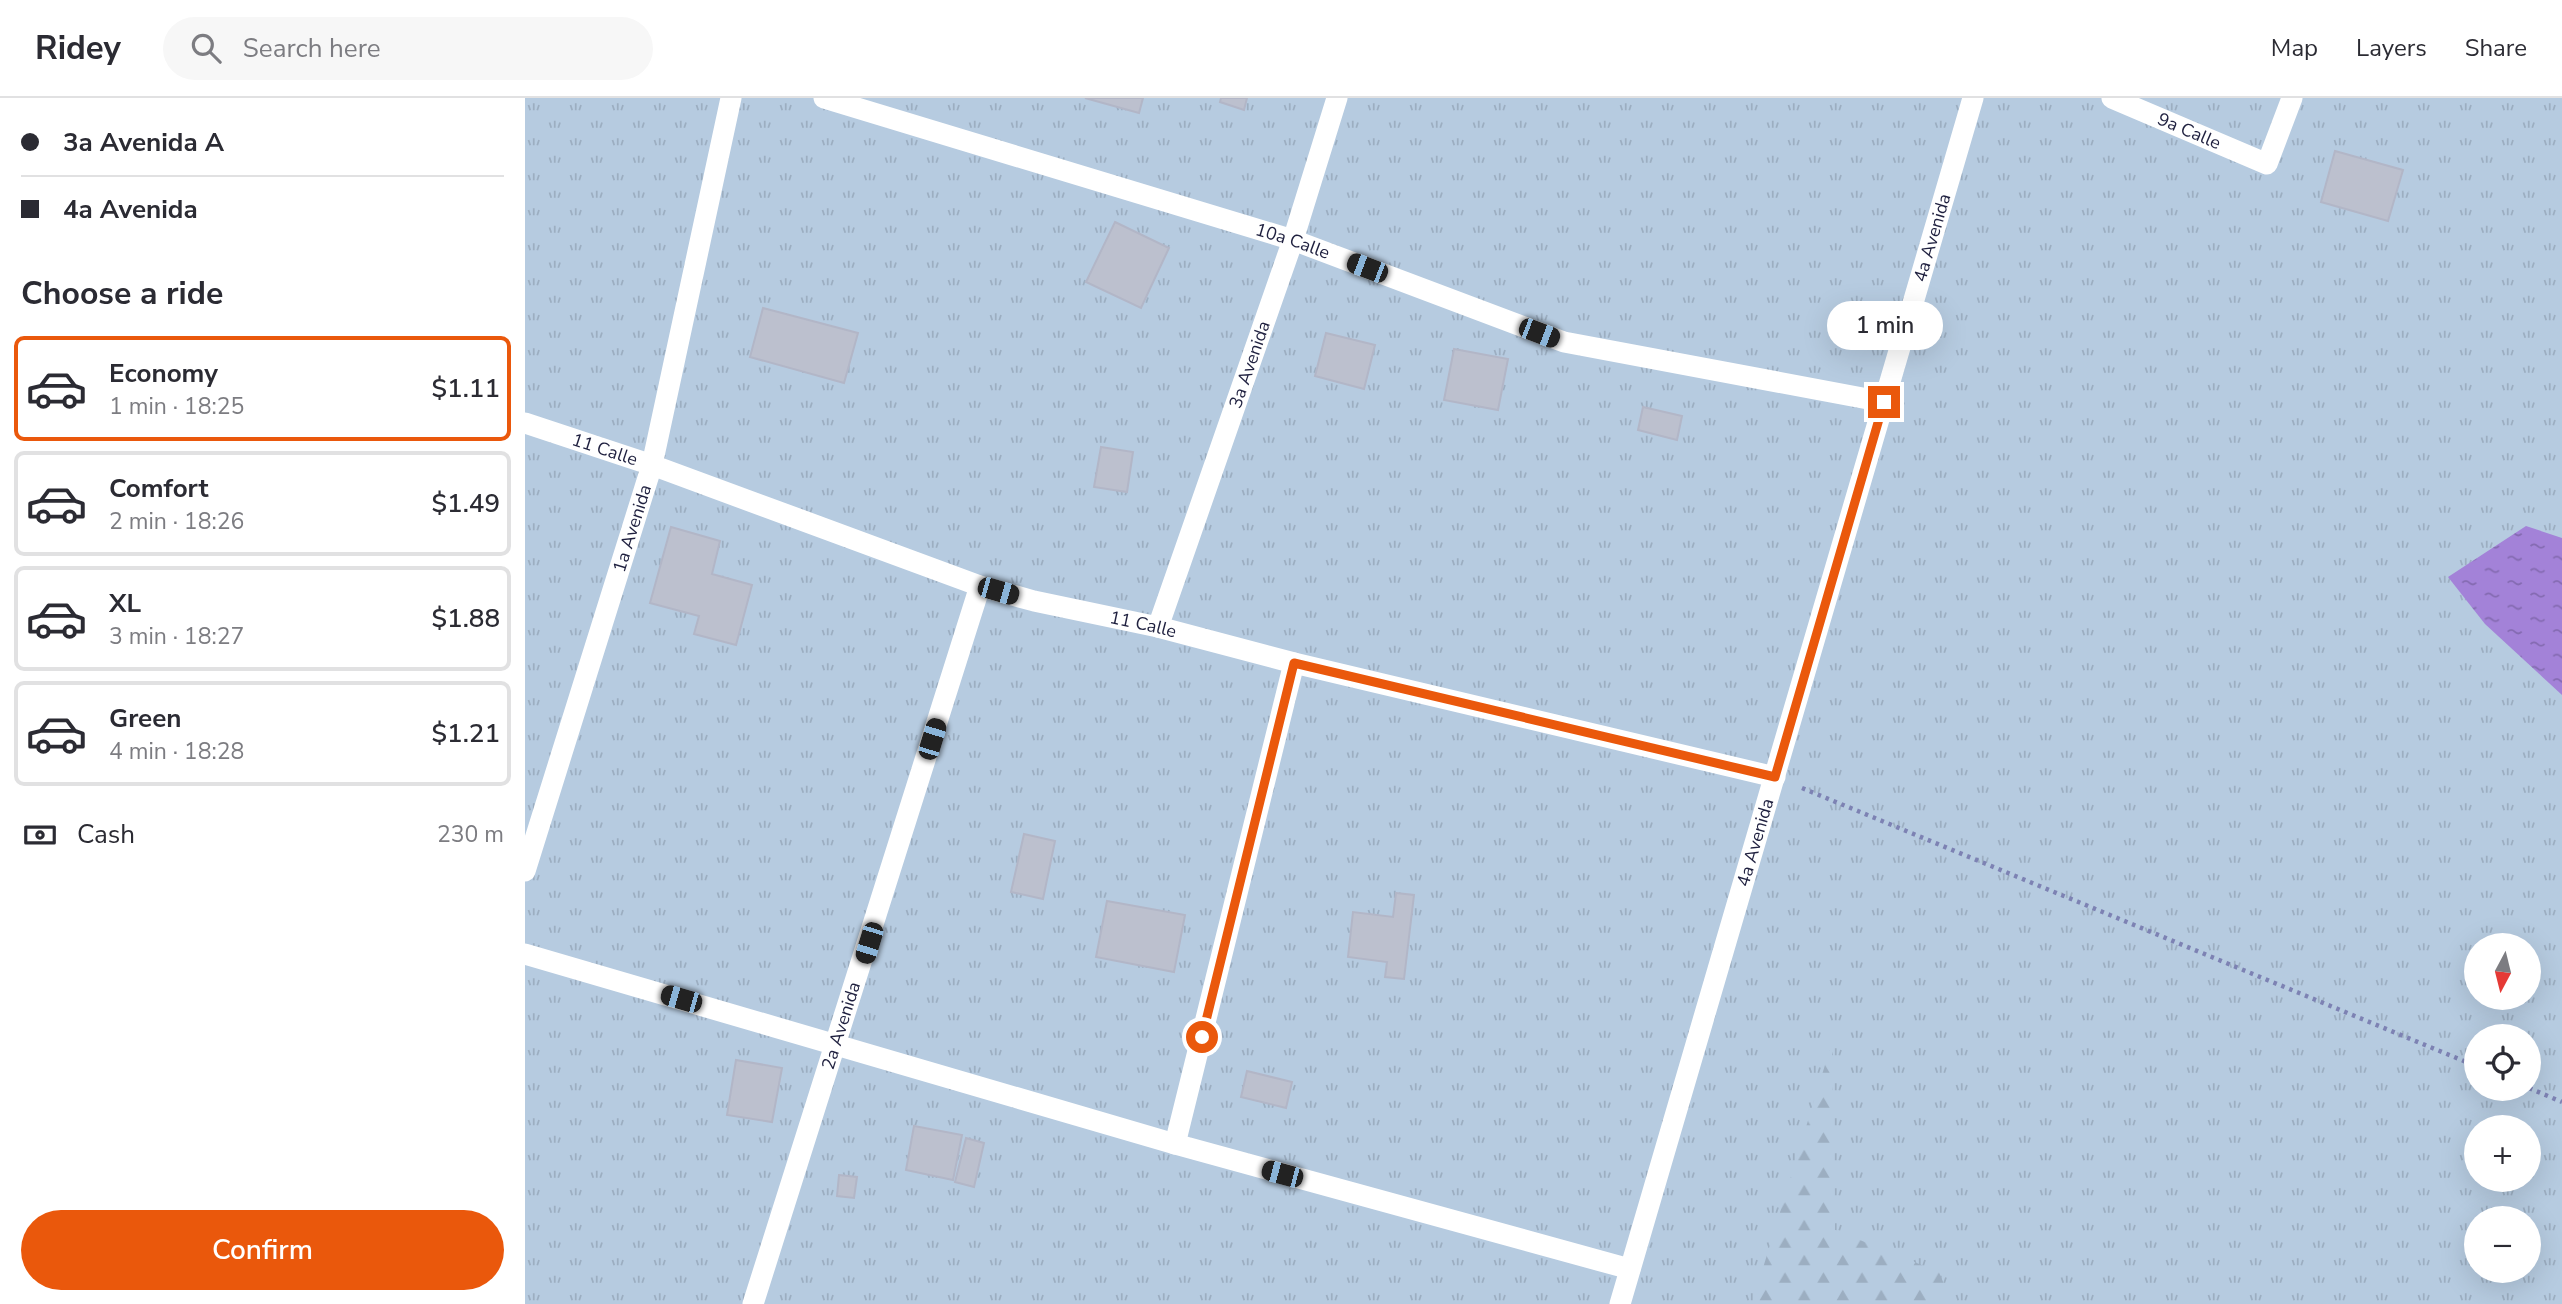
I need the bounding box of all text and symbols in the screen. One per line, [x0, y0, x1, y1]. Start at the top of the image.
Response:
search box [163, 17, 653, 80]
text: Ridey [35, 26, 121, 71]
icon: search [187, 29, 225, 67]
text: Search here [243, 31, 381, 66]
text: Map [2271, 32, 2318, 64]
text: Layers [2356, 32, 2427, 64]
text: Share [2465, 32, 2527, 64]
street label: 9a Calle [2154, 107, 2225, 155]
text: 3a Avenida A [63, 125, 224, 160]
street label: 4a Avenida [1908, 191, 1956, 285]
text: 4a Avenida [63, 192, 198, 227]
street label: 10a Calle [1252, 217, 1333, 265]
car [1344, 251, 1391, 285]
text: Choose a ride [21, 272, 223, 315]
callout: 1 min [1826, 300, 1942, 350]
text: 1 min [1856, 310, 1914, 341]
car [1516, 316, 1563, 350]
street label: 3a Avenida [1223, 318, 1276, 411]
text: Economy [109, 356, 218, 391]
icon: car [25, 357, 88, 420]
text: $1.11 [431, 371, 500, 406]
route end [1868, 386, 1900, 418]
text: 1 min · 18:25 [109, 391, 244, 422]
street label: 11 Calle [569, 427, 641, 471]
text: Comfort [109, 471, 209, 506]
icon: car [25, 472, 88, 535]
street label: 1a Avenida [607, 481, 657, 575]
text: $1.49 [431, 486, 500, 521]
text: 2 min · 18:26 [109, 506, 244, 537]
car [975, 575, 1022, 607]
text: XL [109, 586, 141, 621]
icon: car [25, 587, 88, 650]
text: $1.88 [431, 601, 500, 636]
street label: 11 Calle [1108, 605, 1179, 643]
text: 3 min · 18:27 [109, 621, 244, 652]
text: Green [109, 701, 182, 736]
icon: car [25, 702, 88, 765]
text: $1.21 [431, 716, 500, 751]
car [916, 716, 949, 762]
text: 4 min · 18:28 [109, 736, 244, 767]
street label: 4a Avenida [1731, 795, 1779, 889]
icon: cash [21, 816, 59, 854]
text: Cash [77, 817, 135, 852]
text: 230 m [437, 819, 504, 850]
car [853, 920, 886, 966]
north arrow [2464, 933, 2541, 1010]
map controls [2464, 933, 2541, 1283]
street label: 2a Avenida [816, 979, 866, 1073]
car [658, 983, 705, 1015]
route start [1186, 1021, 1218, 1053]
button: locate [2464, 1024, 2541, 1101]
button: + [2464, 1115, 2541, 1192]
car [1259, 1158, 1306, 1190]
button: − [2464, 1206, 2541, 1283]
button: Confirm [21, 1210, 504, 1290]

